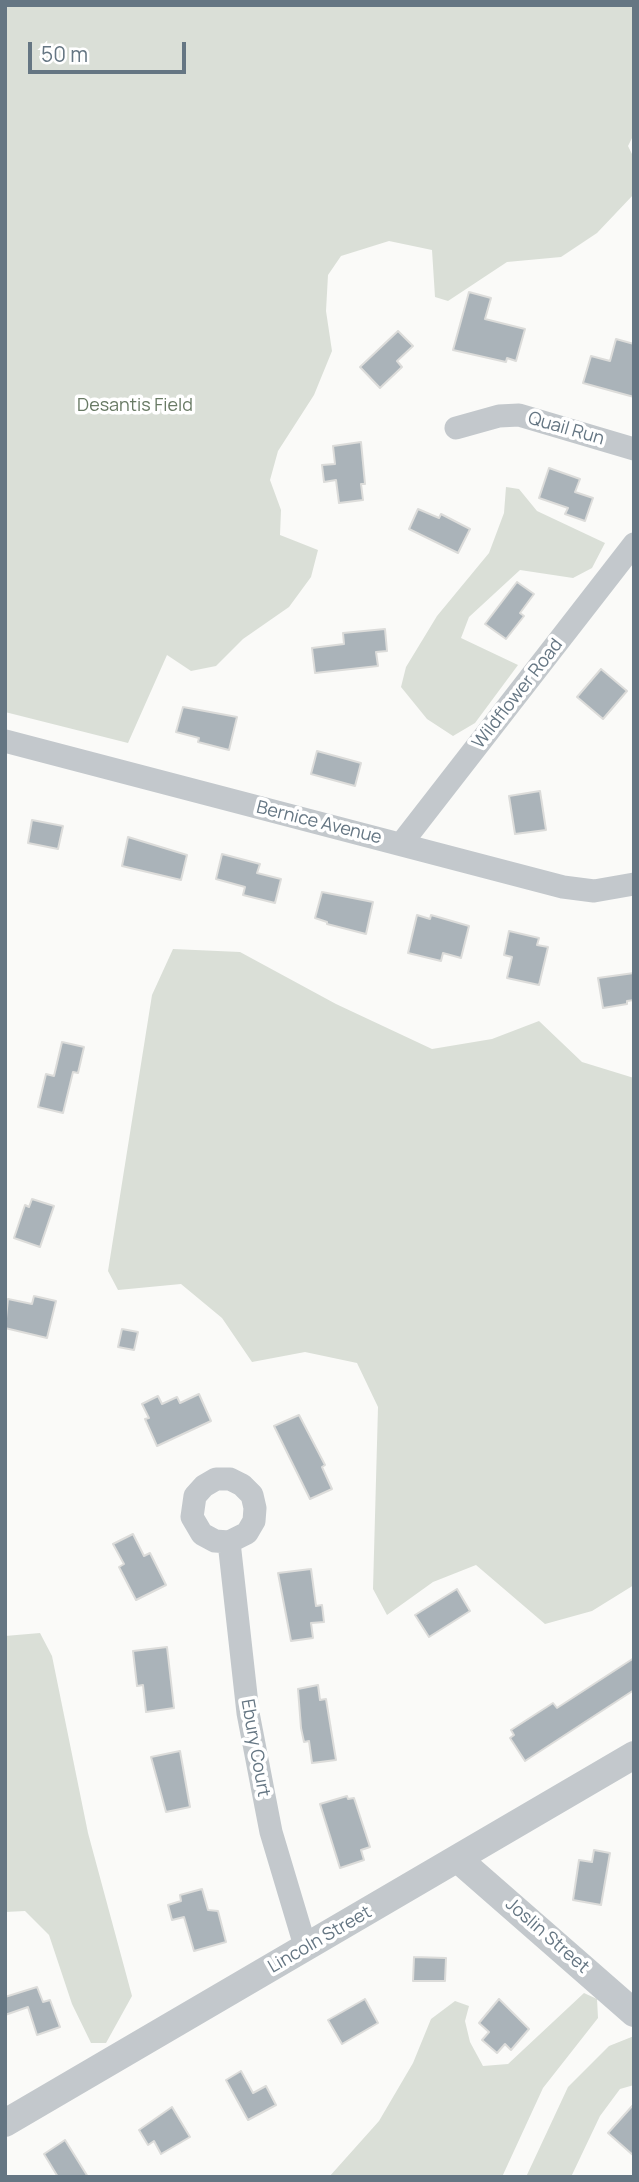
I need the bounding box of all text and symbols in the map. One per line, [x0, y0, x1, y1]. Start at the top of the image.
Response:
scale bar [32, 28, 189, 72]
text: 50 m [41, 40, 88, 68]
park label: Desantis Field [77, 395, 193, 417]
street label: Quail Run [525, 408, 607, 450]
street label: Wildflower Road [468, 635, 568, 753]
street label: Bernice Avenue [254, 797, 384, 849]
street label: Ebury Court [236, 1697, 274, 1799]
street label: Joslin Street [501, 1894, 593, 1978]
street label: Lincoln Street [264, 1902, 376, 1978]

